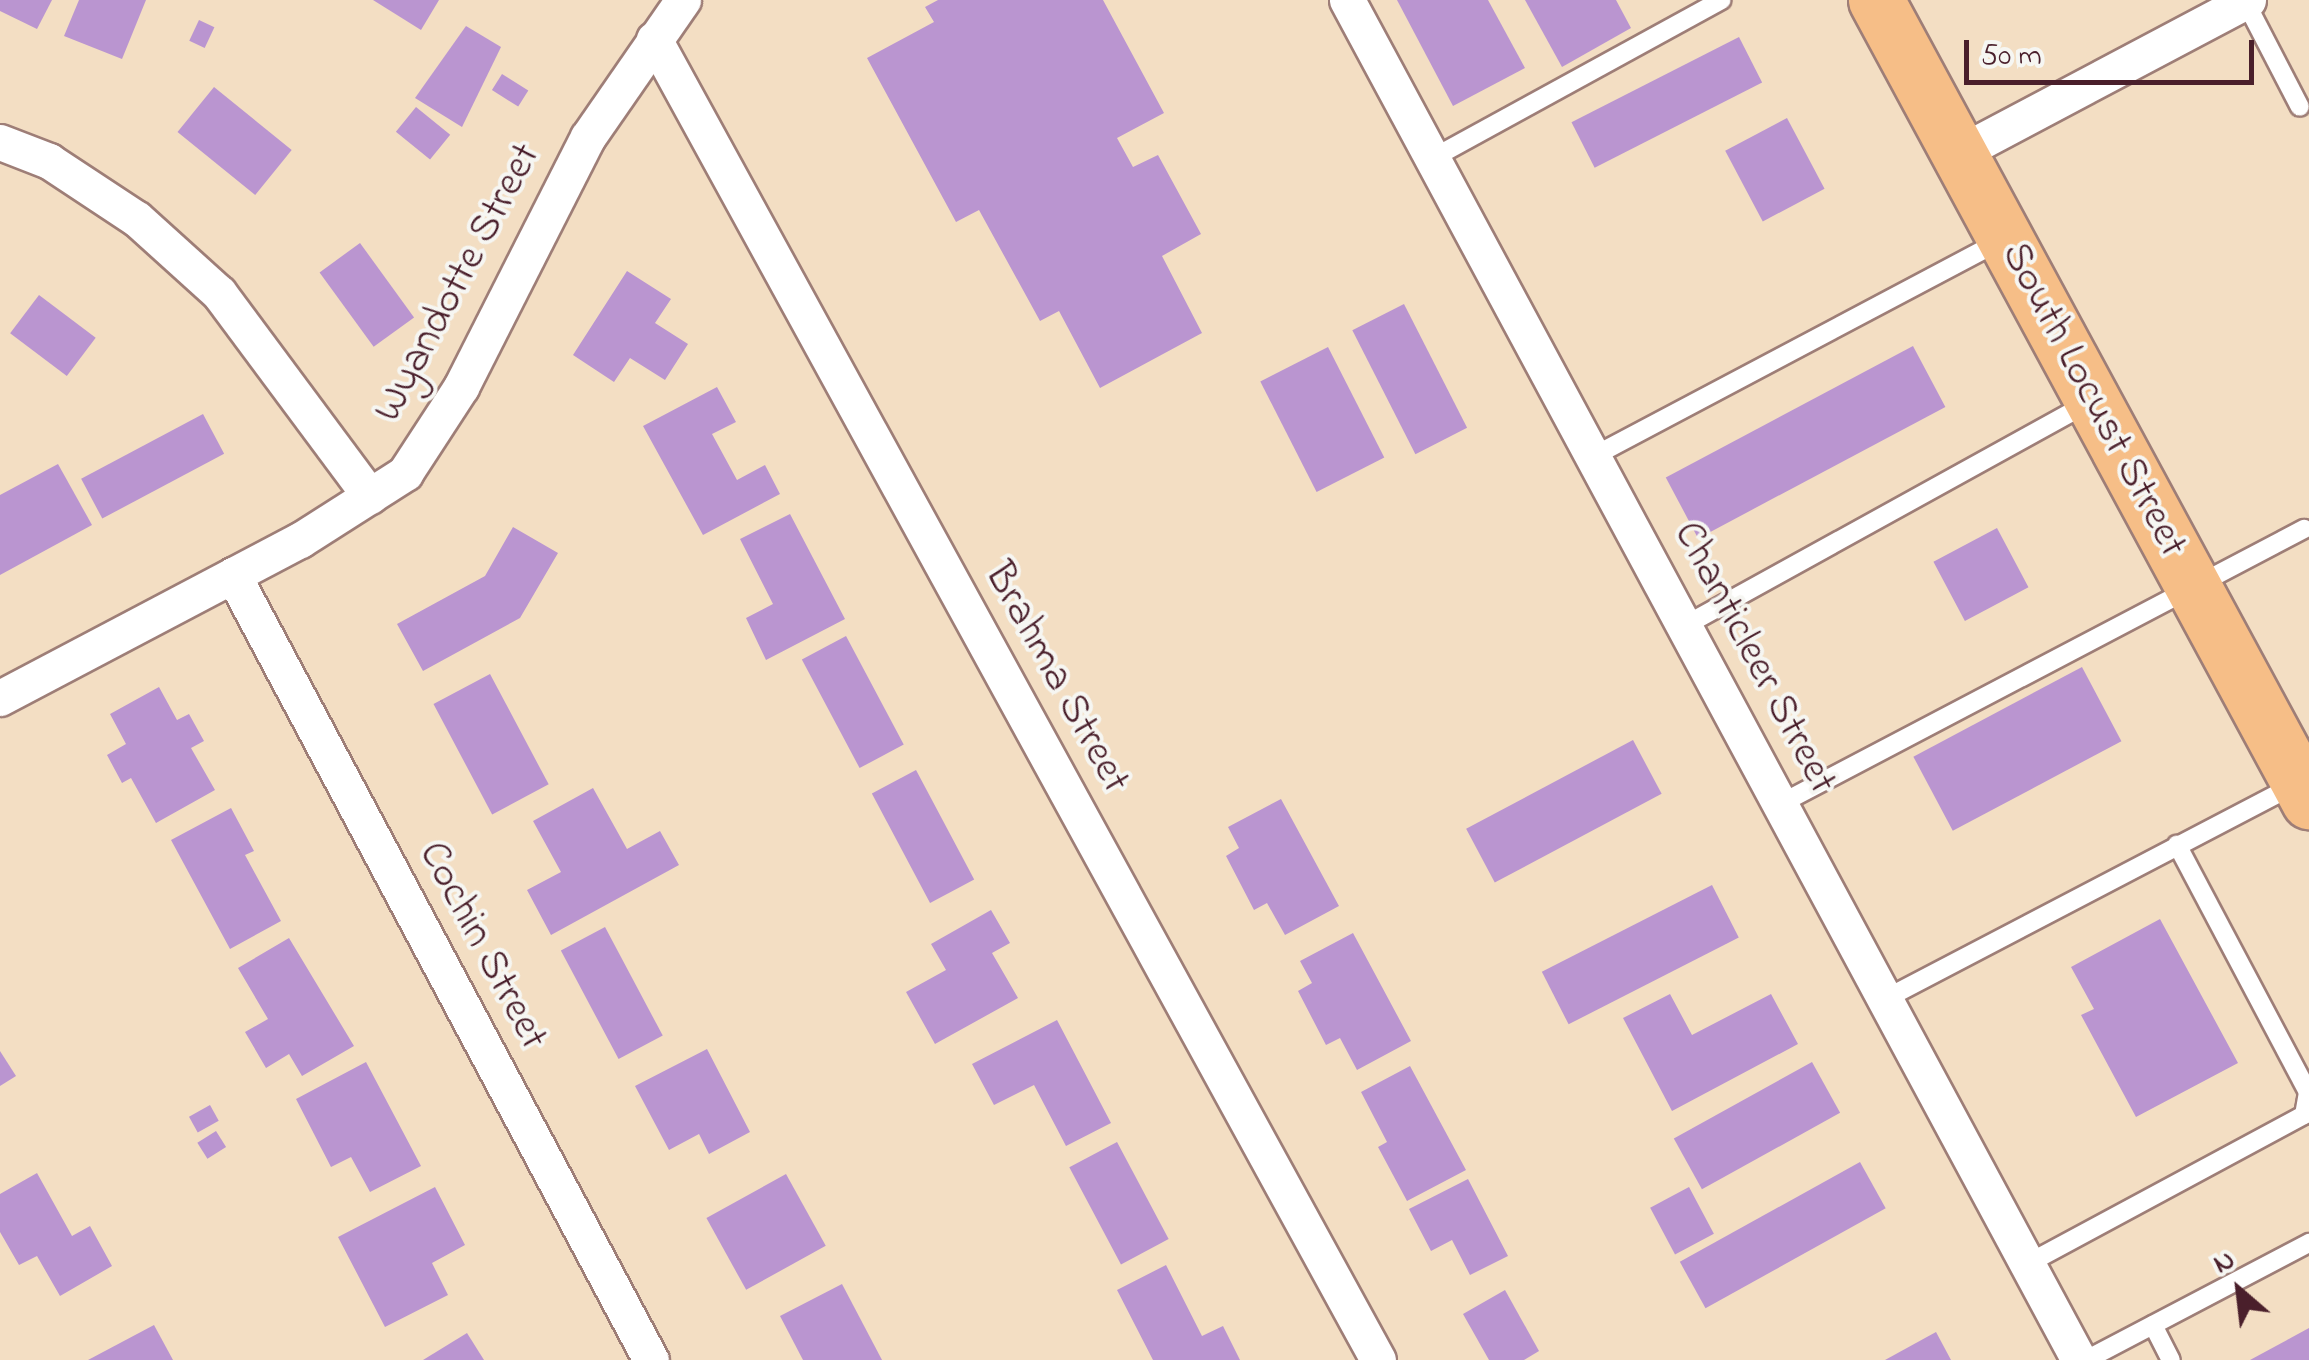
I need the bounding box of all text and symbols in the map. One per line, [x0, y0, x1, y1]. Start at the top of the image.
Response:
scale bar [1969, 20, 2259, 82]
text: 50 m [1981, 35, 2042, 79]
street label: Wyandotte Street [363, 135, 553, 431]
street label: South Locust Street [1989, 234, 2197, 566]
street label: Chanticleer Street [1661, 513, 1847, 803]
street label: Brahma Street [972, 554, 1140, 802]
street label: Cochin Street [406, 833, 558, 1059]
north arrow [2189, 1240, 2289, 1340]
text: N [2207, 1241, 2243, 1286]

